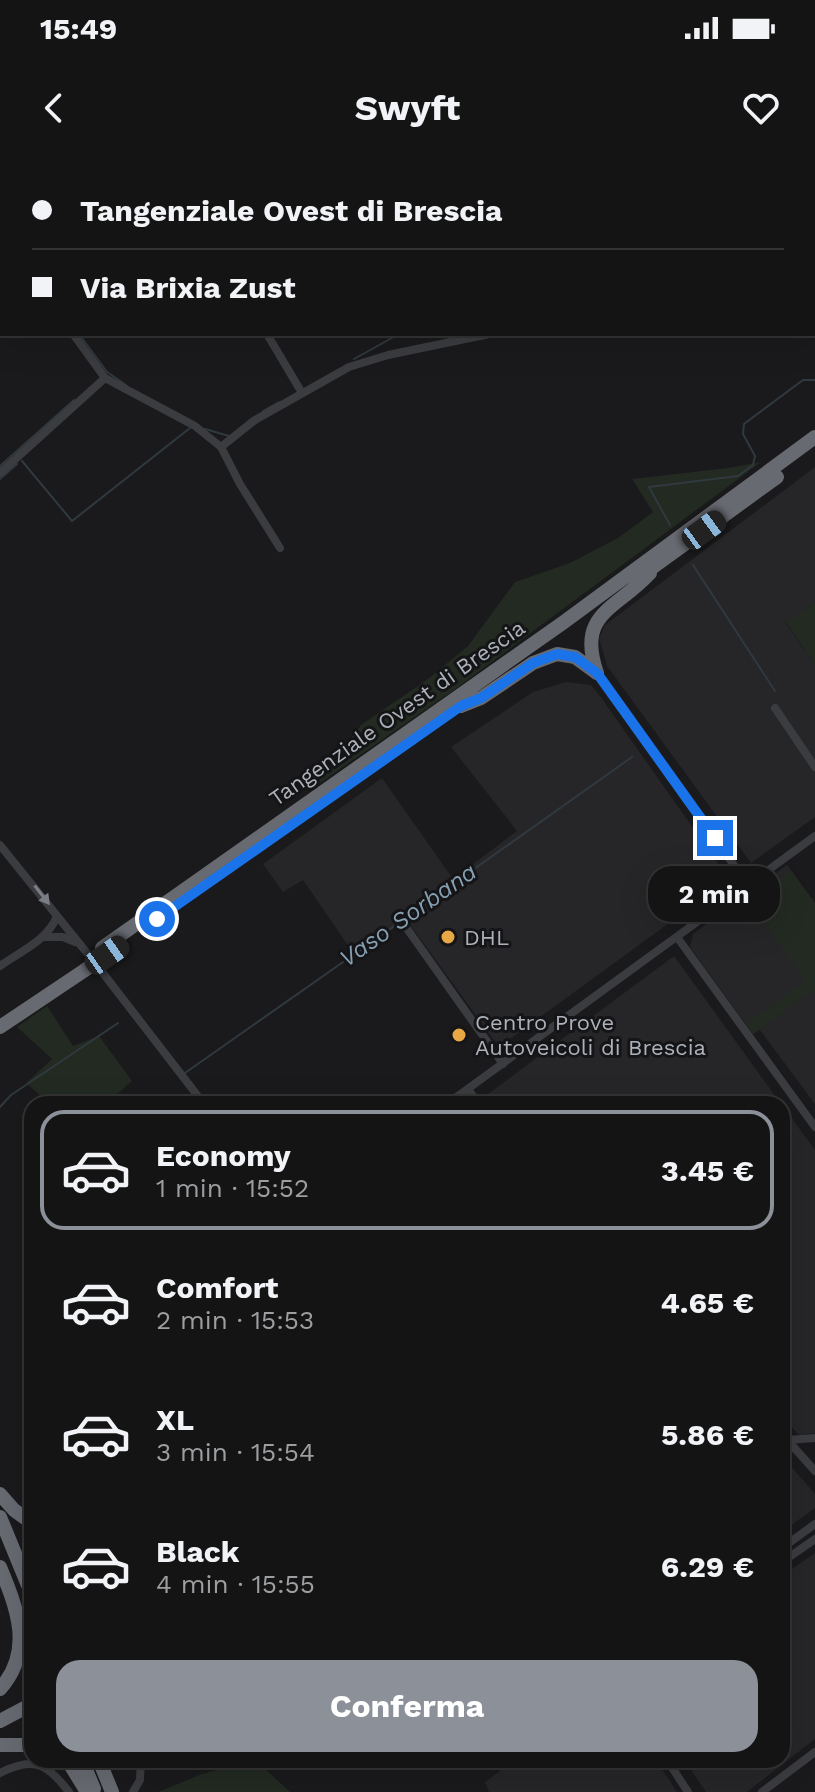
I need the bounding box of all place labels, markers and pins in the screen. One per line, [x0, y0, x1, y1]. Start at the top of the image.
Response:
place label: DHL [464, 925, 509, 950]
marker: DHL [439, 928, 457, 946]
place label: Centro Prove Autoveicoli di Brescia [475, 1010, 706, 1060]
marker: Centro Prove Autoveicoli di Brescia [450, 1026, 468, 1044]

